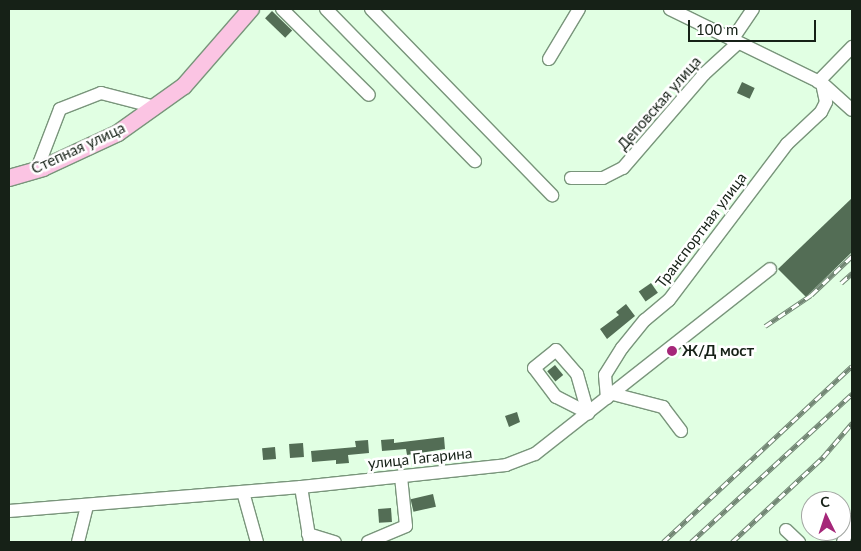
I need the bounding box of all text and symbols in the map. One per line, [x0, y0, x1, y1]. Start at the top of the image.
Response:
scale bar [691, 10, 818, 42]
text: 100 m [696, 20, 738, 38]
street label: Деповская улица [613, 52, 705, 154]
street label: Степная улица [28, 118, 128, 178]
street label: Транспортная улица [652, 169, 750, 291]
place label: Ж/Д мост [682, 342, 754, 360]
marker: Ж/Д мост [666, 345, 678, 357]
street label: улица Гагарина [367, 444, 473, 472]
north arrow [801, 491, 851, 541]
text: С [820, 493, 830, 510]

